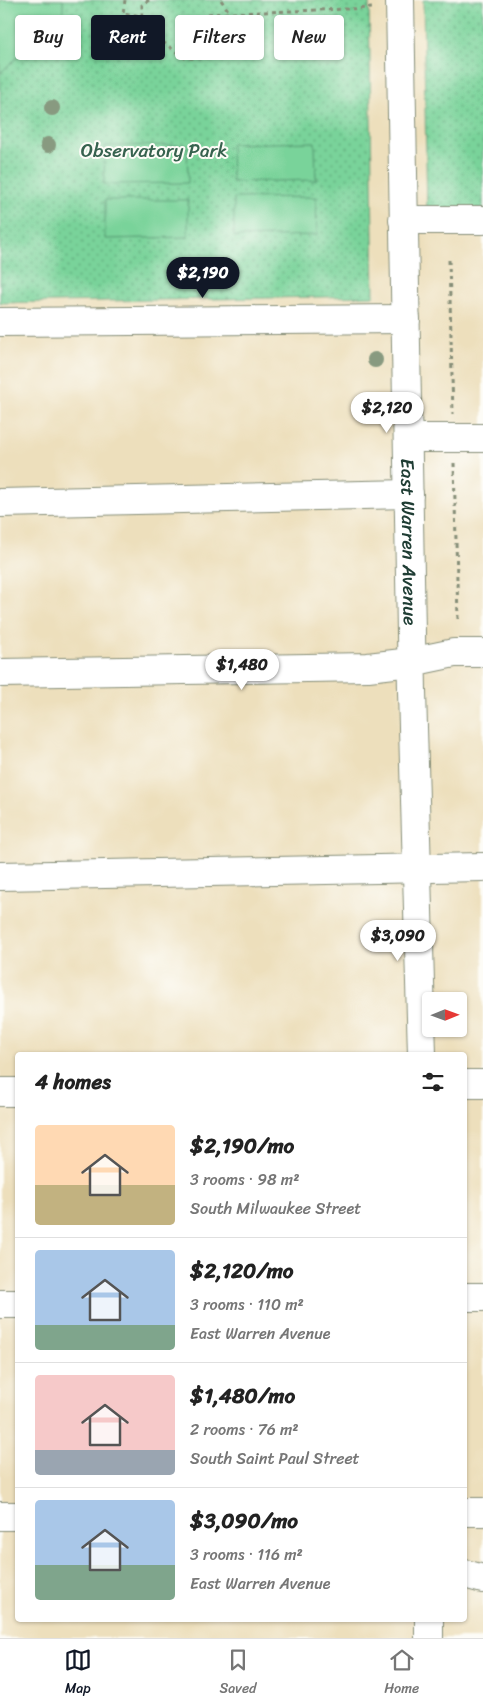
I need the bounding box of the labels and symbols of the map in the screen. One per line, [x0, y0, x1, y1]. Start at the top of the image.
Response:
park label: Observatory Park [81, 134, 227, 167]
pin: $2,190 [162, 256, 244, 299]
pin: $2,120 [346, 392, 428, 434]
street label: East Warren Avenue [391, 458, 427, 626]
pin: $1,480 [201, 648, 283, 691]
pin: $3,090 [357, 920, 439, 962]
north arrow [422, 992, 468, 1038]

